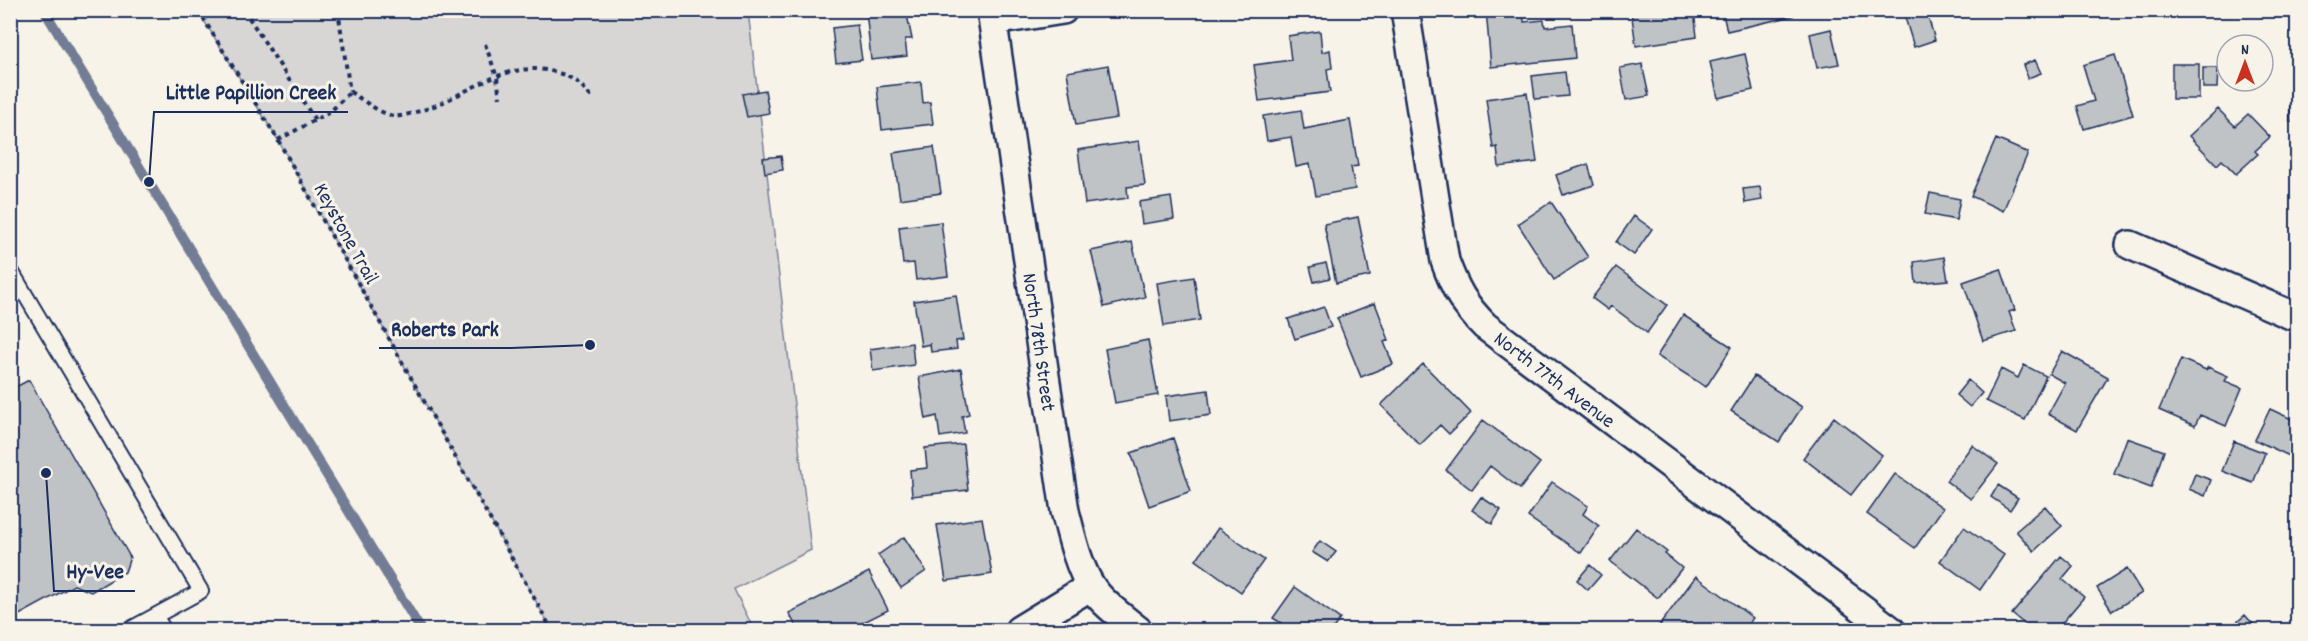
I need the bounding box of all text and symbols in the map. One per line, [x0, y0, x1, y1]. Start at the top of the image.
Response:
north arrow [2215, 33, 2275, 93]
text: N [2241, 39, 2249, 62]
callout: Little Papillion Creek [154, 72, 348, 112]
text: Little Papillion Creek [166, 79, 336, 110]
street label: Keystone Trail [304, 178, 385, 291]
street label: North 78th Street [1012, 271, 1062, 414]
callout: Roberts Park [379, 308, 511, 348]
text: Roberts Park [391, 316, 499, 347]
street label: North 77th Avenue [1486, 326, 1620, 437]
callout: Hy-Vee [54, 551, 135, 591]
text: Hy-Vee [66, 558, 124, 589]

